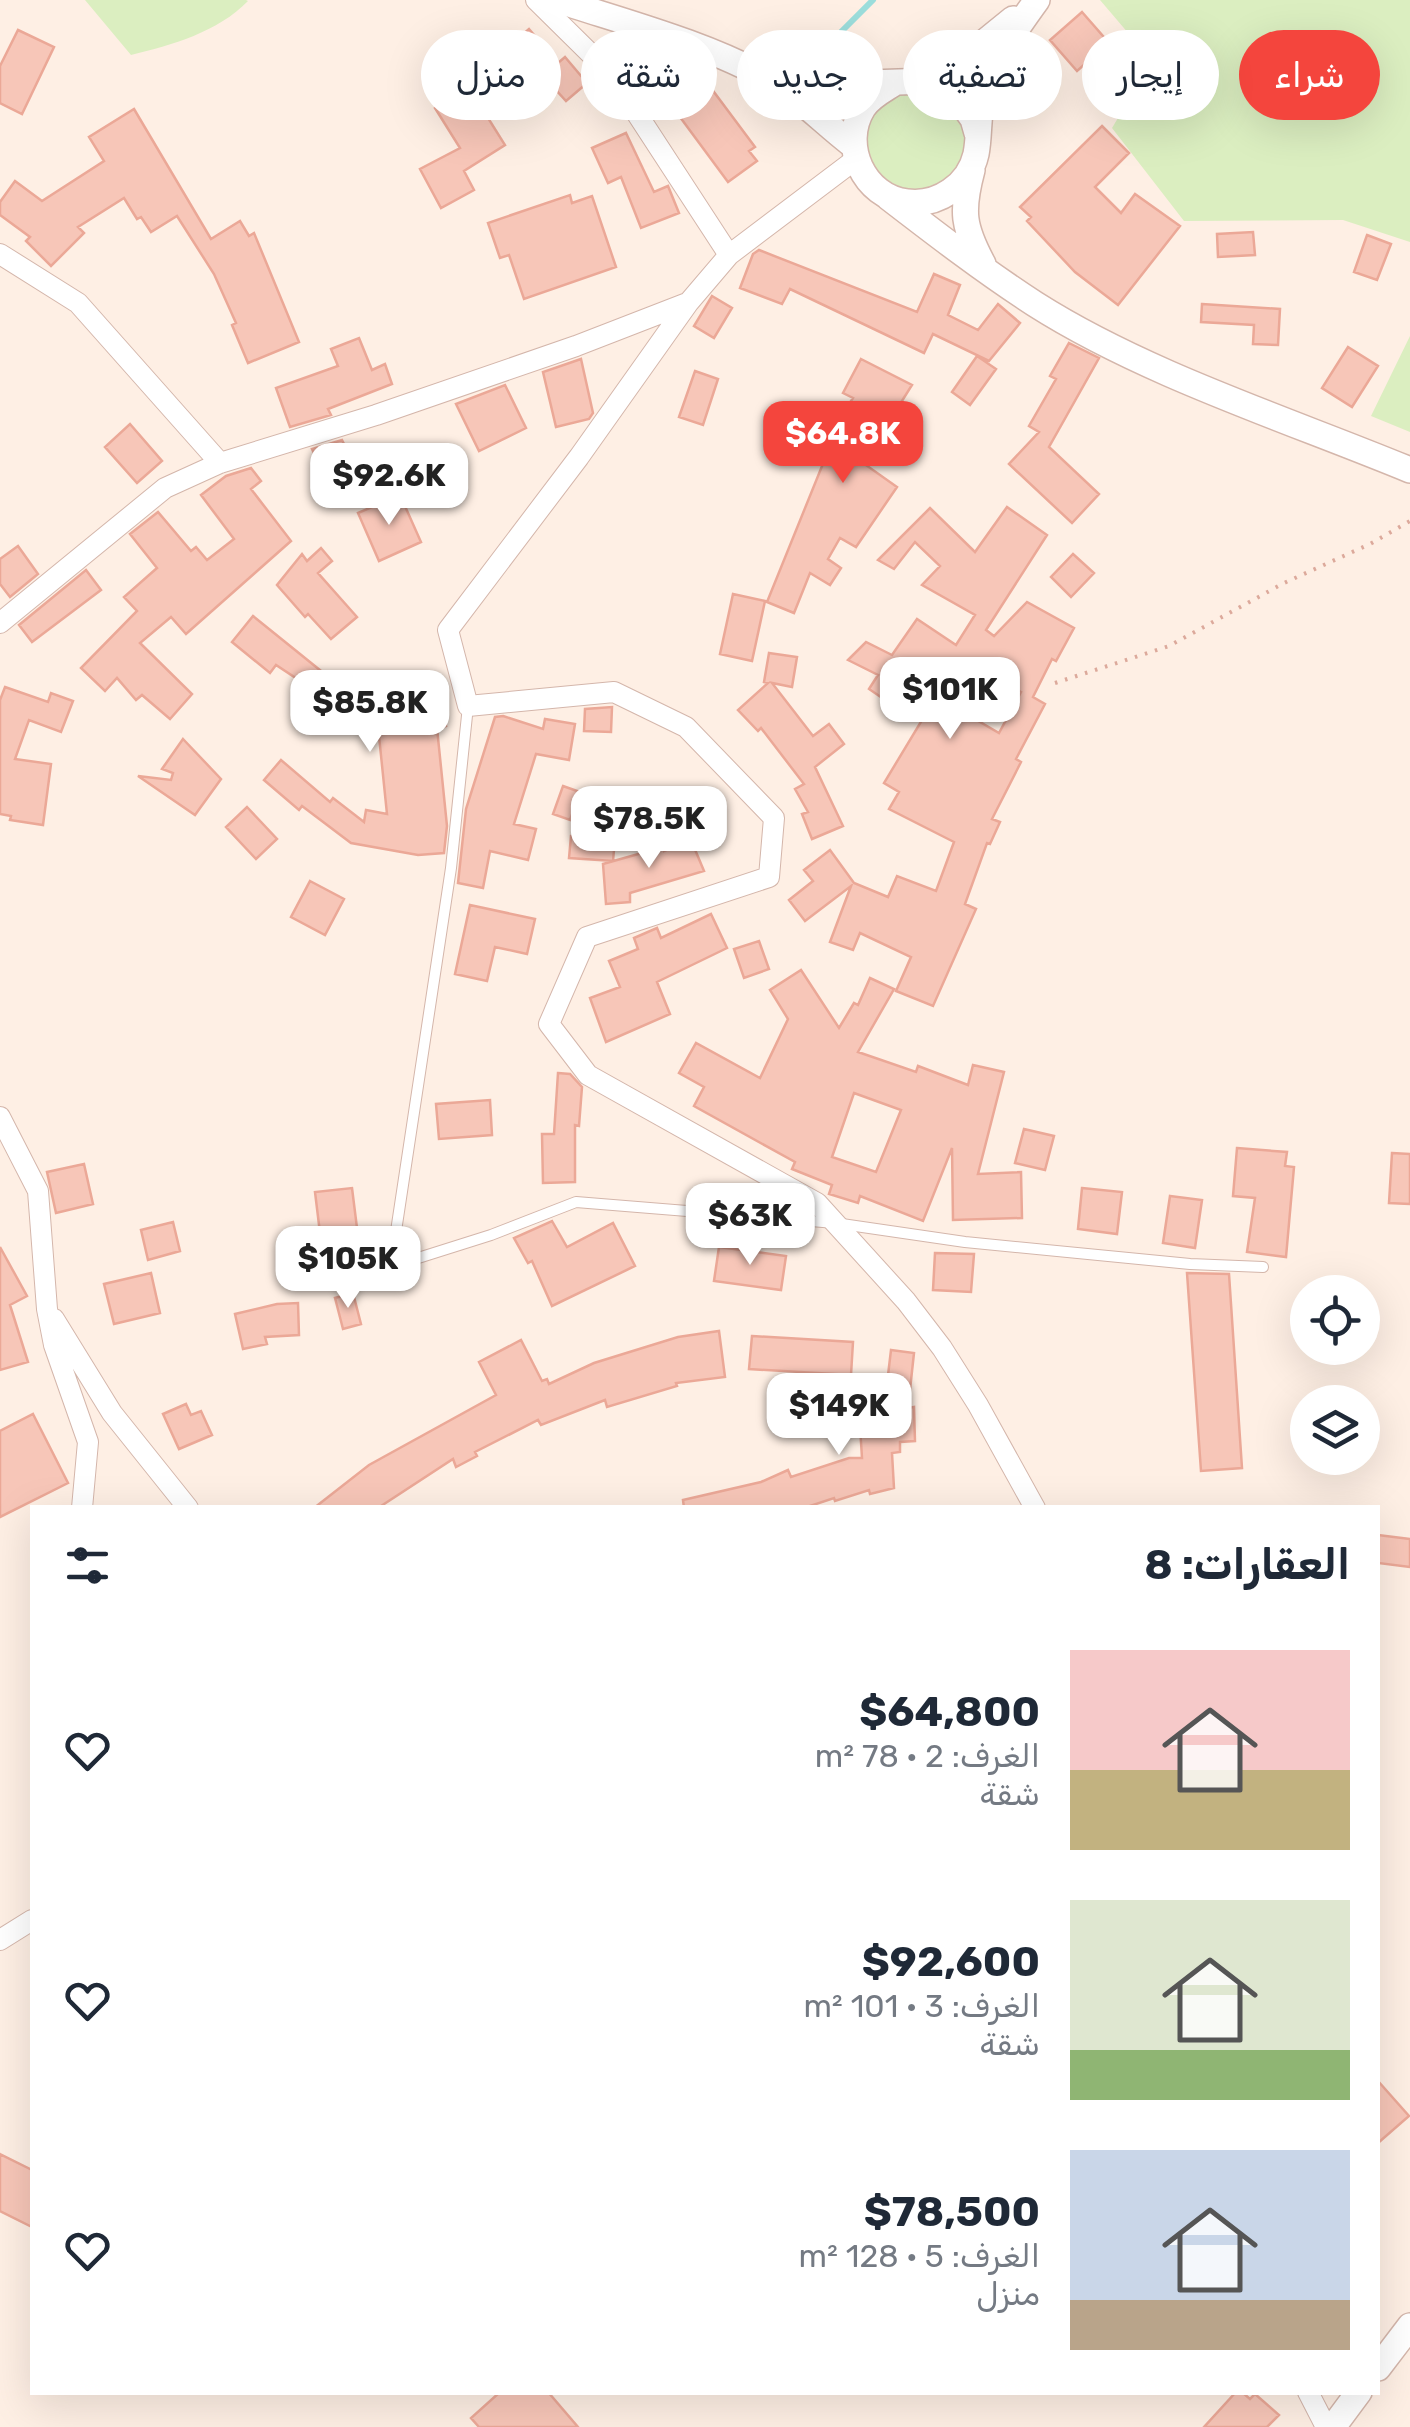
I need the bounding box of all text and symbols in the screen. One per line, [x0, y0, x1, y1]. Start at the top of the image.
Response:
chip: منزل [421, 30, 561, 120]
chip: شقة [581, 30, 717, 120]
chip: جديد [737, 30, 883, 120]
chip: تصفية [903, 30, 1062, 120]
chip: إيجار [1082, 30, 1219, 120]
chip: شراء [1239, 30, 1380, 120]
pin: $64.8K [762, 401, 924, 486]
text: $64.8K [785, 414, 901, 452]
pin: $92.6K [308, 443, 470, 528]
text: $92.6K [332, 456, 446, 494]
pin: $101K [880, 657, 1020, 742]
pin: $85.8K [289, 670, 451, 755]
text: $101K [902, 670, 998, 708]
text: $85.8K [312, 683, 428, 721]
pin: $78.5K [568, 786, 730, 871]
text: $78.5K [593, 799, 705, 837]
pin: $63K [691, 1183, 809, 1268]
text: $63K [708, 1196, 792, 1234]
pin: $105K [278, 1226, 418, 1311]
text: $105K [298, 1239, 398, 1277]
map controls [1290, 1275, 1380, 1475]
button: locate [1290, 1275, 1380, 1365]
pin: $149K [769, 1373, 909, 1458]
button: layers [1290, 1385, 1380, 1475]
text: $149K [789, 1386, 889, 1424]
icon: filters [60, 1538, 115, 1593]
text: العقارات: 8 [1144, 1540, 1350, 1590]
text: $64,800 [859, 1687, 1040, 1737]
icon: home [1150, 1690, 1270, 1810]
icon: heart [60, 1723, 115, 1778]
text: الغرف: 2 · 78 m² [815, 1737, 1040, 1775]
text: شقة [979, 1775, 1040, 1813]
text: $92,600 [862, 1937, 1040, 1987]
icon: home [1150, 1940, 1270, 2060]
icon: heart [60, 1973, 115, 2028]
text: الغرف: 3 · 101 m² [803, 1987, 1040, 2025]
text: شقة [979, 2025, 1040, 2063]
text: $78,500 [864, 2187, 1040, 2237]
icon: home [1150, 2190, 1270, 2310]
icon: heart [60, 2223, 115, 2278]
text: الغرف: 5 · 128 m² [799, 2237, 1040, 2275]
text: منزل [976, 2275, 1040, 2313]

